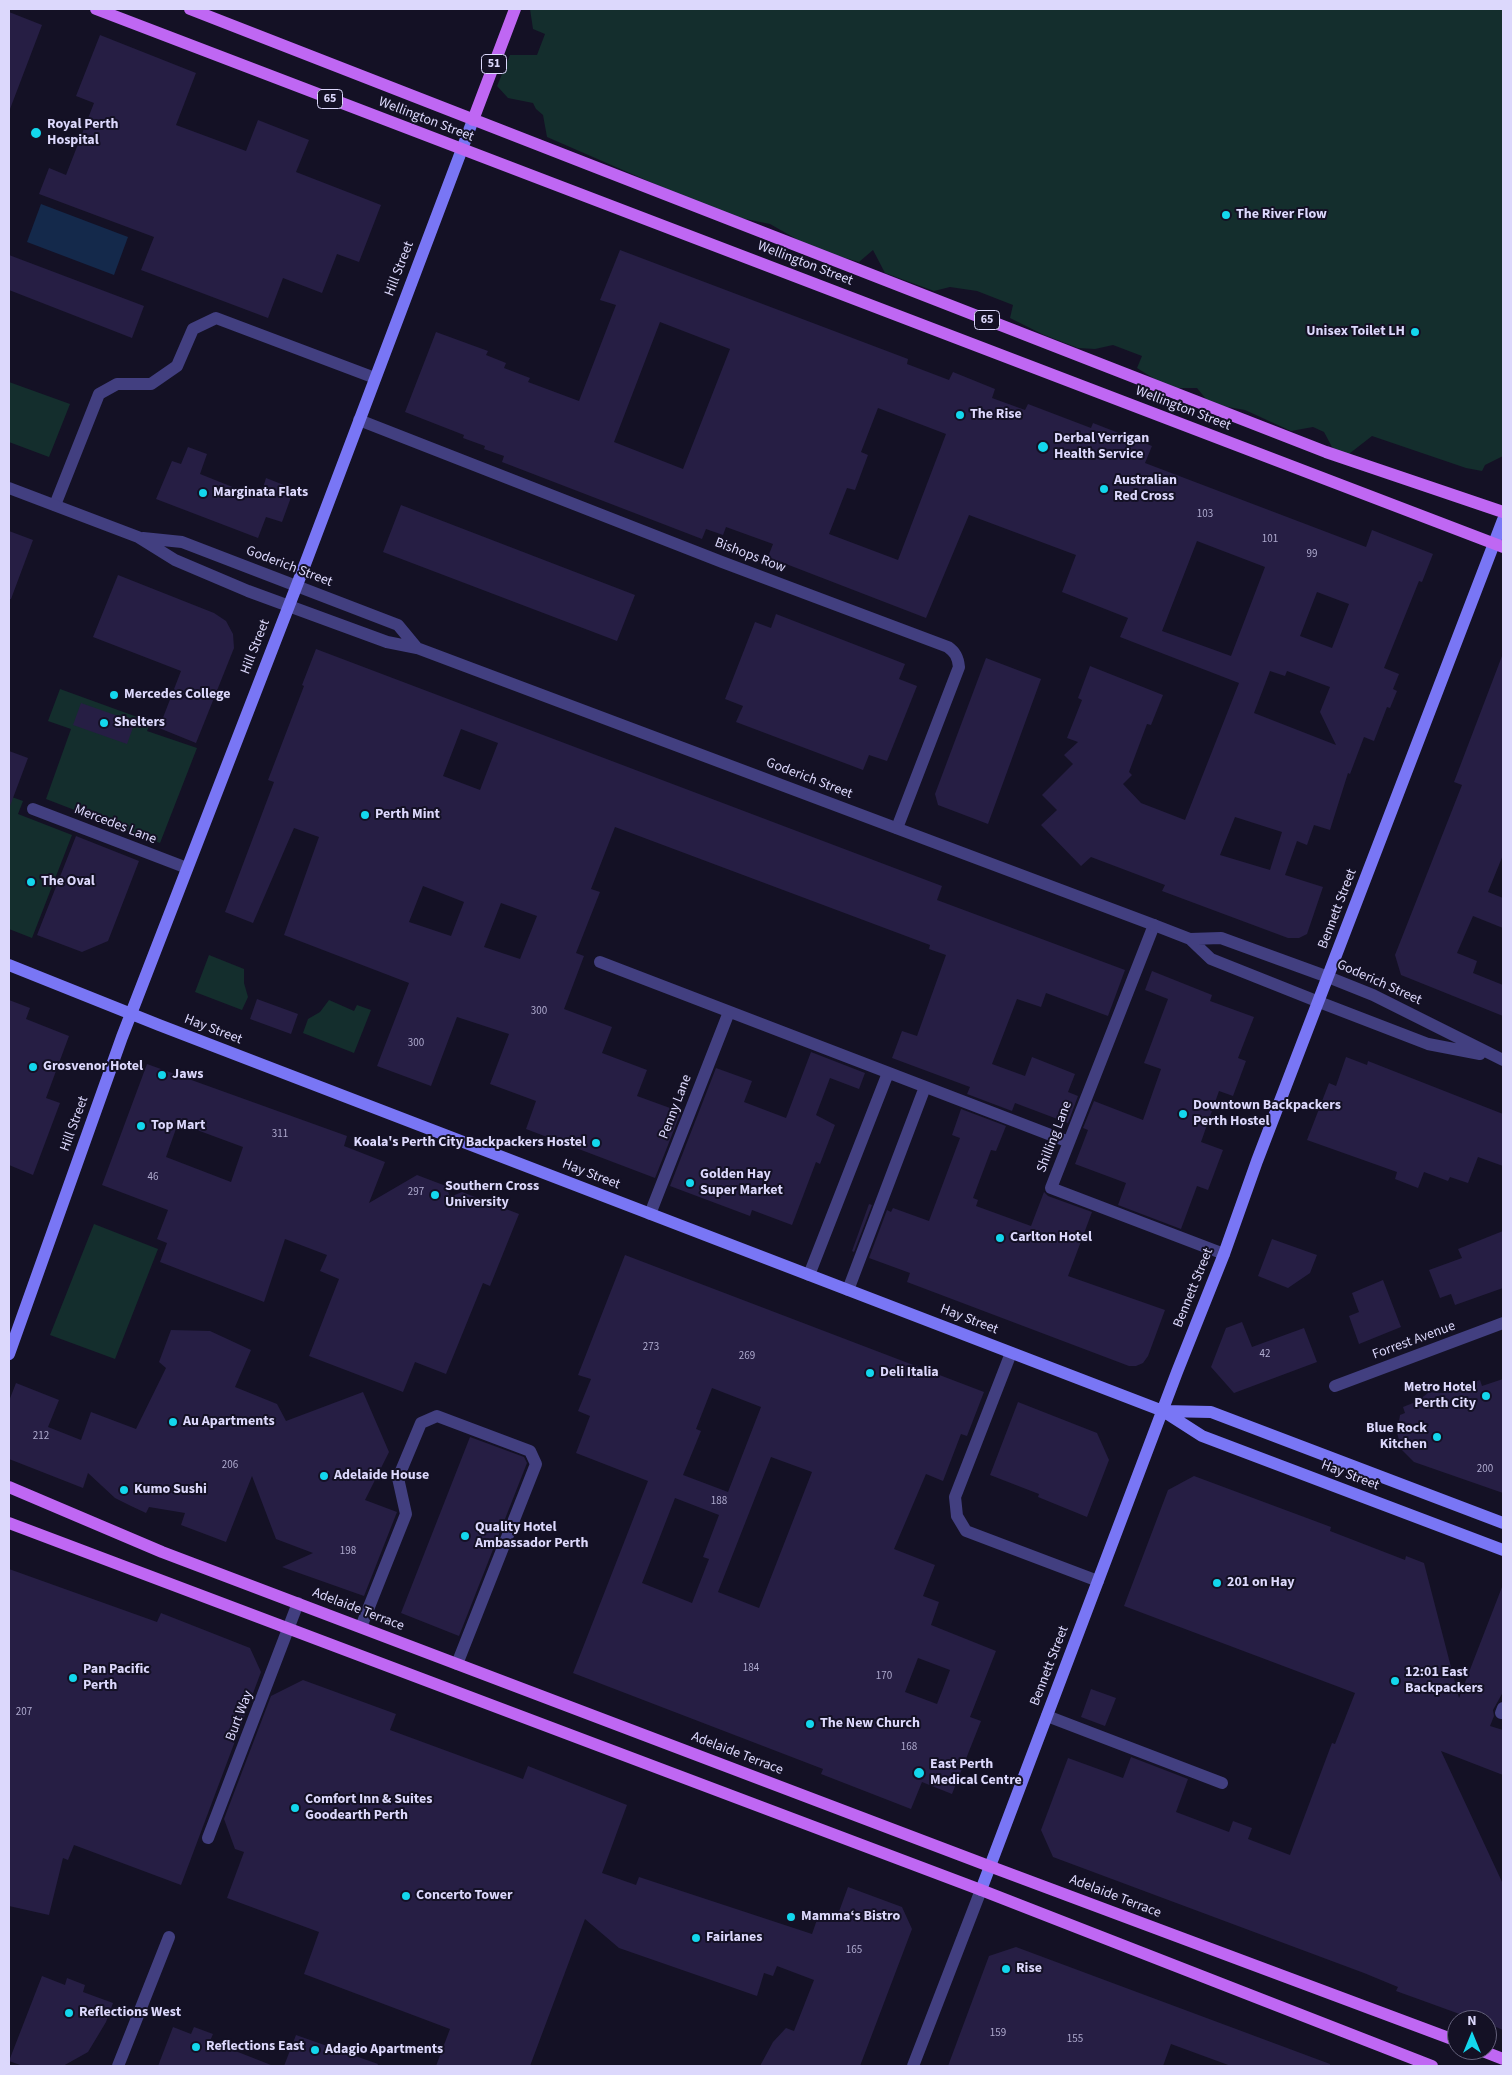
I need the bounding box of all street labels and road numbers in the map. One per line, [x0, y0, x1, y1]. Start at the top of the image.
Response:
road number: 51 [482, 54, 506, 74]
road number: 65 [318, 90, 342, 108]
street label: Wellington Street [376, 94, 476, 146]
street label: Wellington Street [755, 238, 855, 290]
street label: Hill Street [382, 239, 418, 299]
road number: 65 [974, 310, 1000, 330]
street label: Wellington Street [1133, 383, 1233, 435]
street label: Bishops Row [712, 535, 788, 577]
street label: Goderich Street [243, 543, 335, 591]
street label: Hill Street [238, 617, 274, 677]
street label: Goderich Street [763, 755, 855, 803]
street label: Mercedes Lane [72, 802, 158, 848]
street label: Bennett Street [1315, 867, 1361, 951]
street label: Goderich Street [1334, 957, 1424, 1009]
street label: Hay Street [182, 1011, 244, 1049]
street label: Penny Lane [656, 1072, 696, 1142]
street label: Hill Street [57, 1094, 93, 1154]
street label: Shilling Lane [1034, 1099, 1076, 1175]
street label: Hay Street [560, 1156, 622, 1194]
street label: Bennett Street [1170, 1246, 1218, 1330]
street label: Hay Street [938, 1301, 1000, 1339]
street label: Forrest Avenue [1370, 1318, 1458, 1364]
street label: Hay Street [1319, 1457, 1381, 1495]
street label: Adelaide Terrace [310, 1585, 406, 1635]
street label: Bennett Street [1027, 1624, 1073, 1708]
street label: Burt Way [223, 1688, 257, 1744]
street label: Adelaide Terrace [689, 1729, 785, 1779]
street label: Adelaide Terrace [1067, 1872, 1163, 1922]

